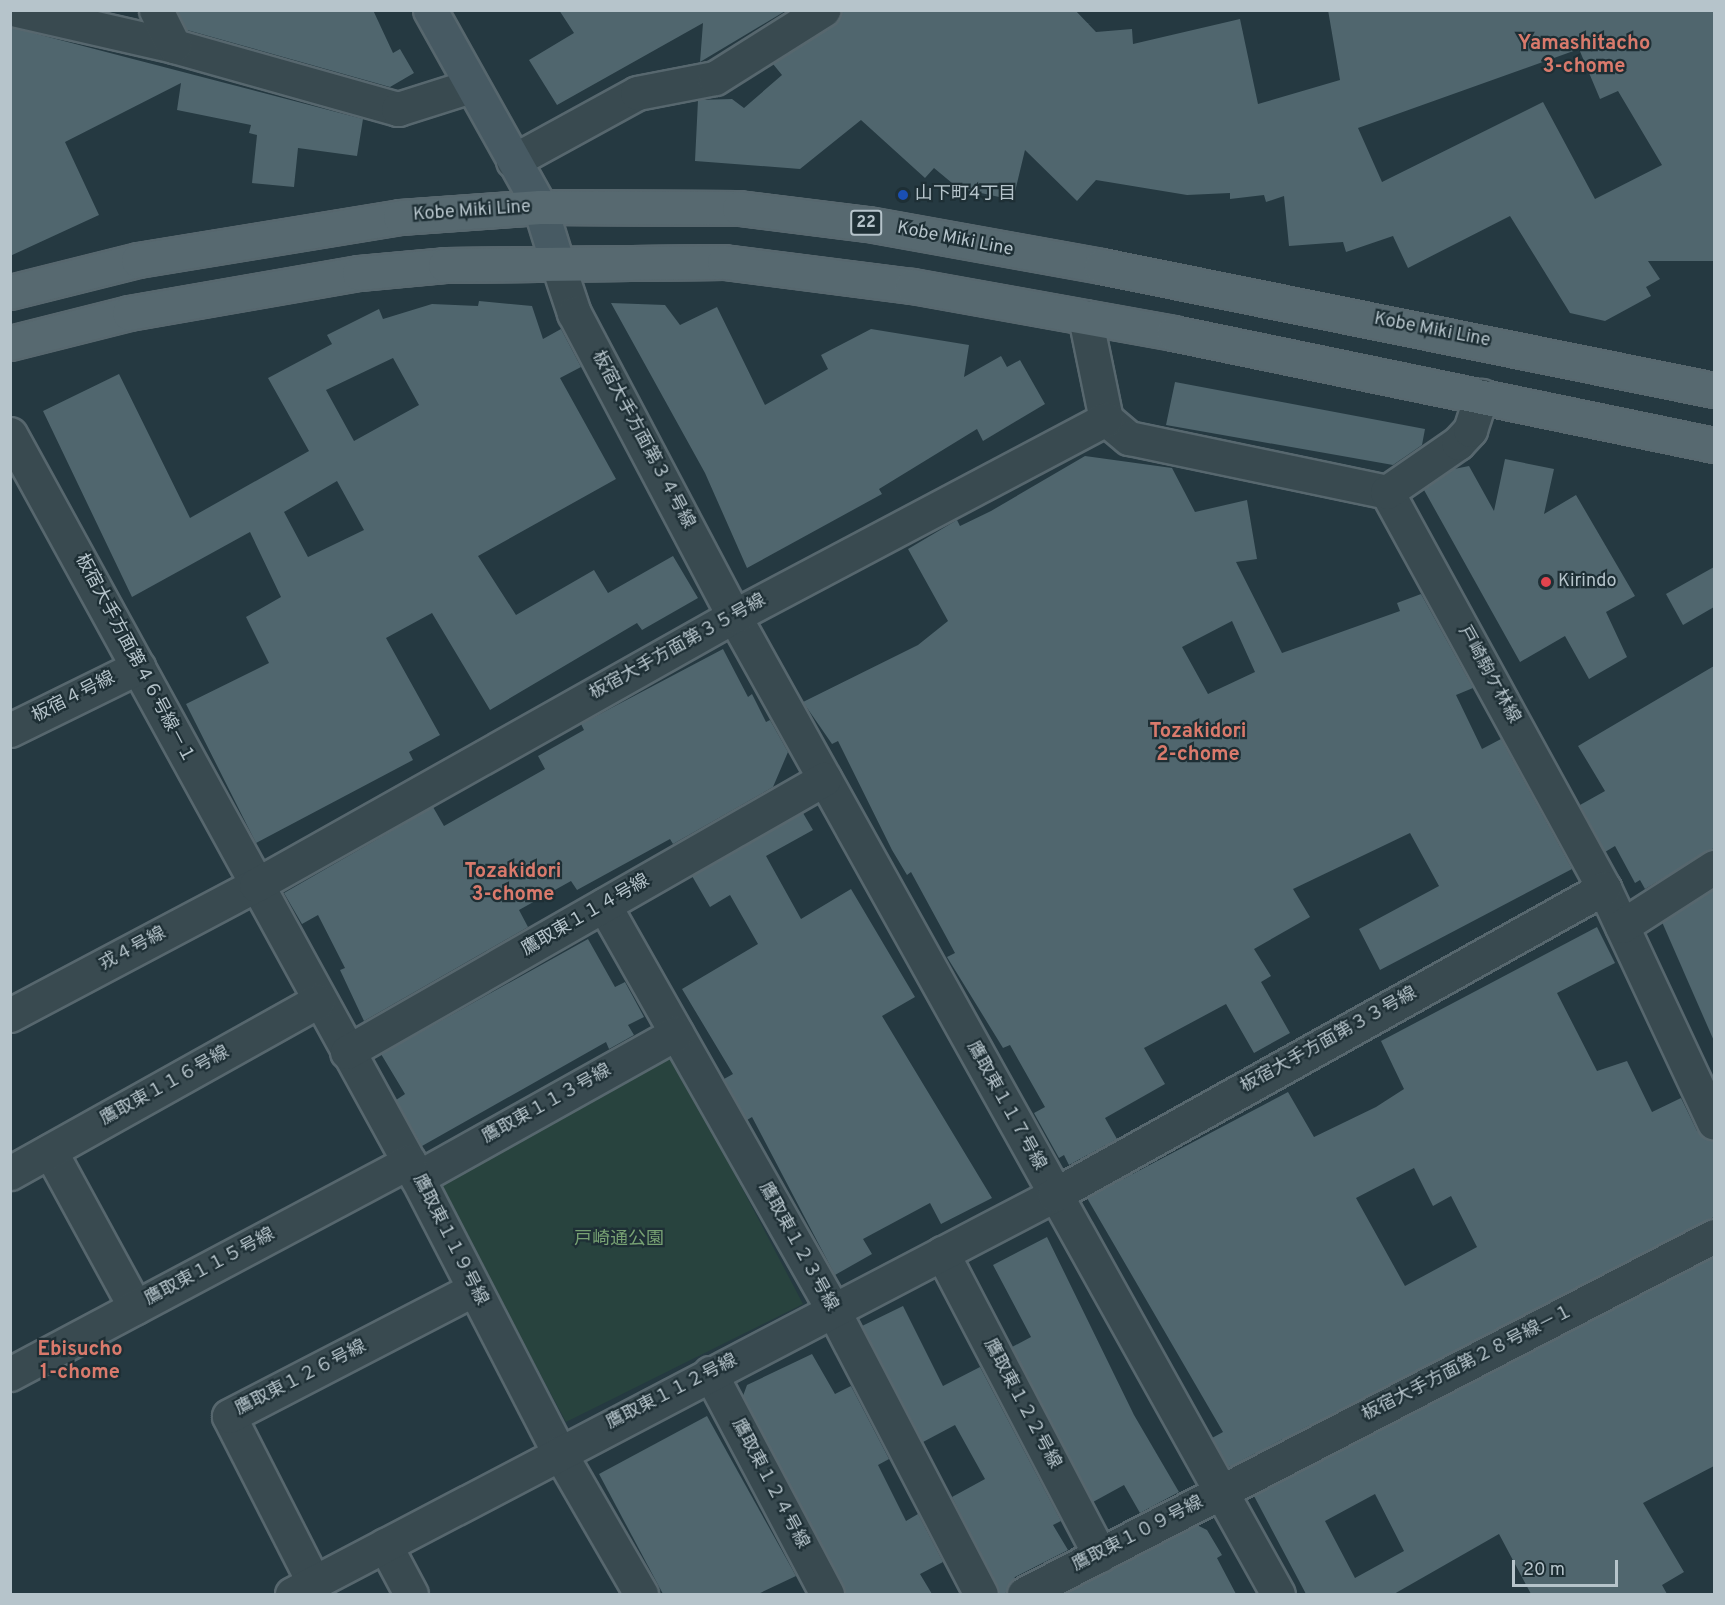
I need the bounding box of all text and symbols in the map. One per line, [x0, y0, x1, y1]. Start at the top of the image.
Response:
district label: Yamashitacho 3-chome [1518, 32, 1650, 79]
place label: 山下町4丁目 [915, 184, 1016, 206]
marker: 山下町4丁目 [896, 188, 910, 202]
street label: Kobe Miki Line [412, 197, 532, 227]
road number: 22 [850, 210, 882, 236]
street label: Kobe Miki Line [895, 218, 1015, 262]
street label: Kobe Miki Line [1372, 309, 1492, 353]
street label: 板宿大手方面第３４号線 [586, 348, 698, 532]
street label: 板宿大手方面第４６号線－１ [70, 551, 198, 767]
place label: Kirindo [1558, 571, 1616, 593]
marker: Kirindo [1539, 575, 1553, 589]
street label: 板宿大手方面第３５号線 [586, 591, 770, 705]
street label: 戸崎駒ケ林線 [1452, 623, 1524, 727]
street label: 板宿４号線 [29, 668, 119, 728]
district label: Tozakidori 2-chome [1150, 721, 1246, 768]
district label: Tozakidori 3-chome [465, 861, 561, 908]
street label: 鷹取東１１４号線 [518, 871, 654, 961]
street label: 戎４号線 [96, 924, 170, 976]
street label: 板宿大手方面第３３号線 [1237, 984, 1421, 1098]
street label: 鷹取東１１７号線 [961, 1038, 1049, 1174]
street label: 鷹取東１１６号線 [97, 1043, 233, 1131]
street label: 鷹取東１１３号線 [479, 1061, 615, 1149]
street label: 鷹取東１１９号線 [407, 1171, 491, 1309]
street label: 鷹取東１２３号線 [753, 1179, 841, 1315]
street label: 鷹取東１１５号線 [141, 1225, 279, 1311]
park label: 戸崎通公園 [574, 1229, 664, 1251]
street label: 板宿大手方面第２８号線－１ [1359, 1301, 1577, 1427]
street label: 鷹取東１２２号線 [978, 1335, 1064, 1473]
street label: 鷹取東１２６号線 [232, 1337, 370, 1421]
district label: Ebisucho 1-chome [37, 1338, 123, 1385]
street label: 鷹取東１１２号線 [603, 1351, 741, 1435]
street label: 鷹取東１２４号線 [726, 1415, 812, 1553]
street label: 鷹取東１０９号線 [1069, 1493, 1207, 1577]
scale bar [1515, 1548, 1622, 1586]
text: 20 m [1523, 1559, 1565, 1582]

